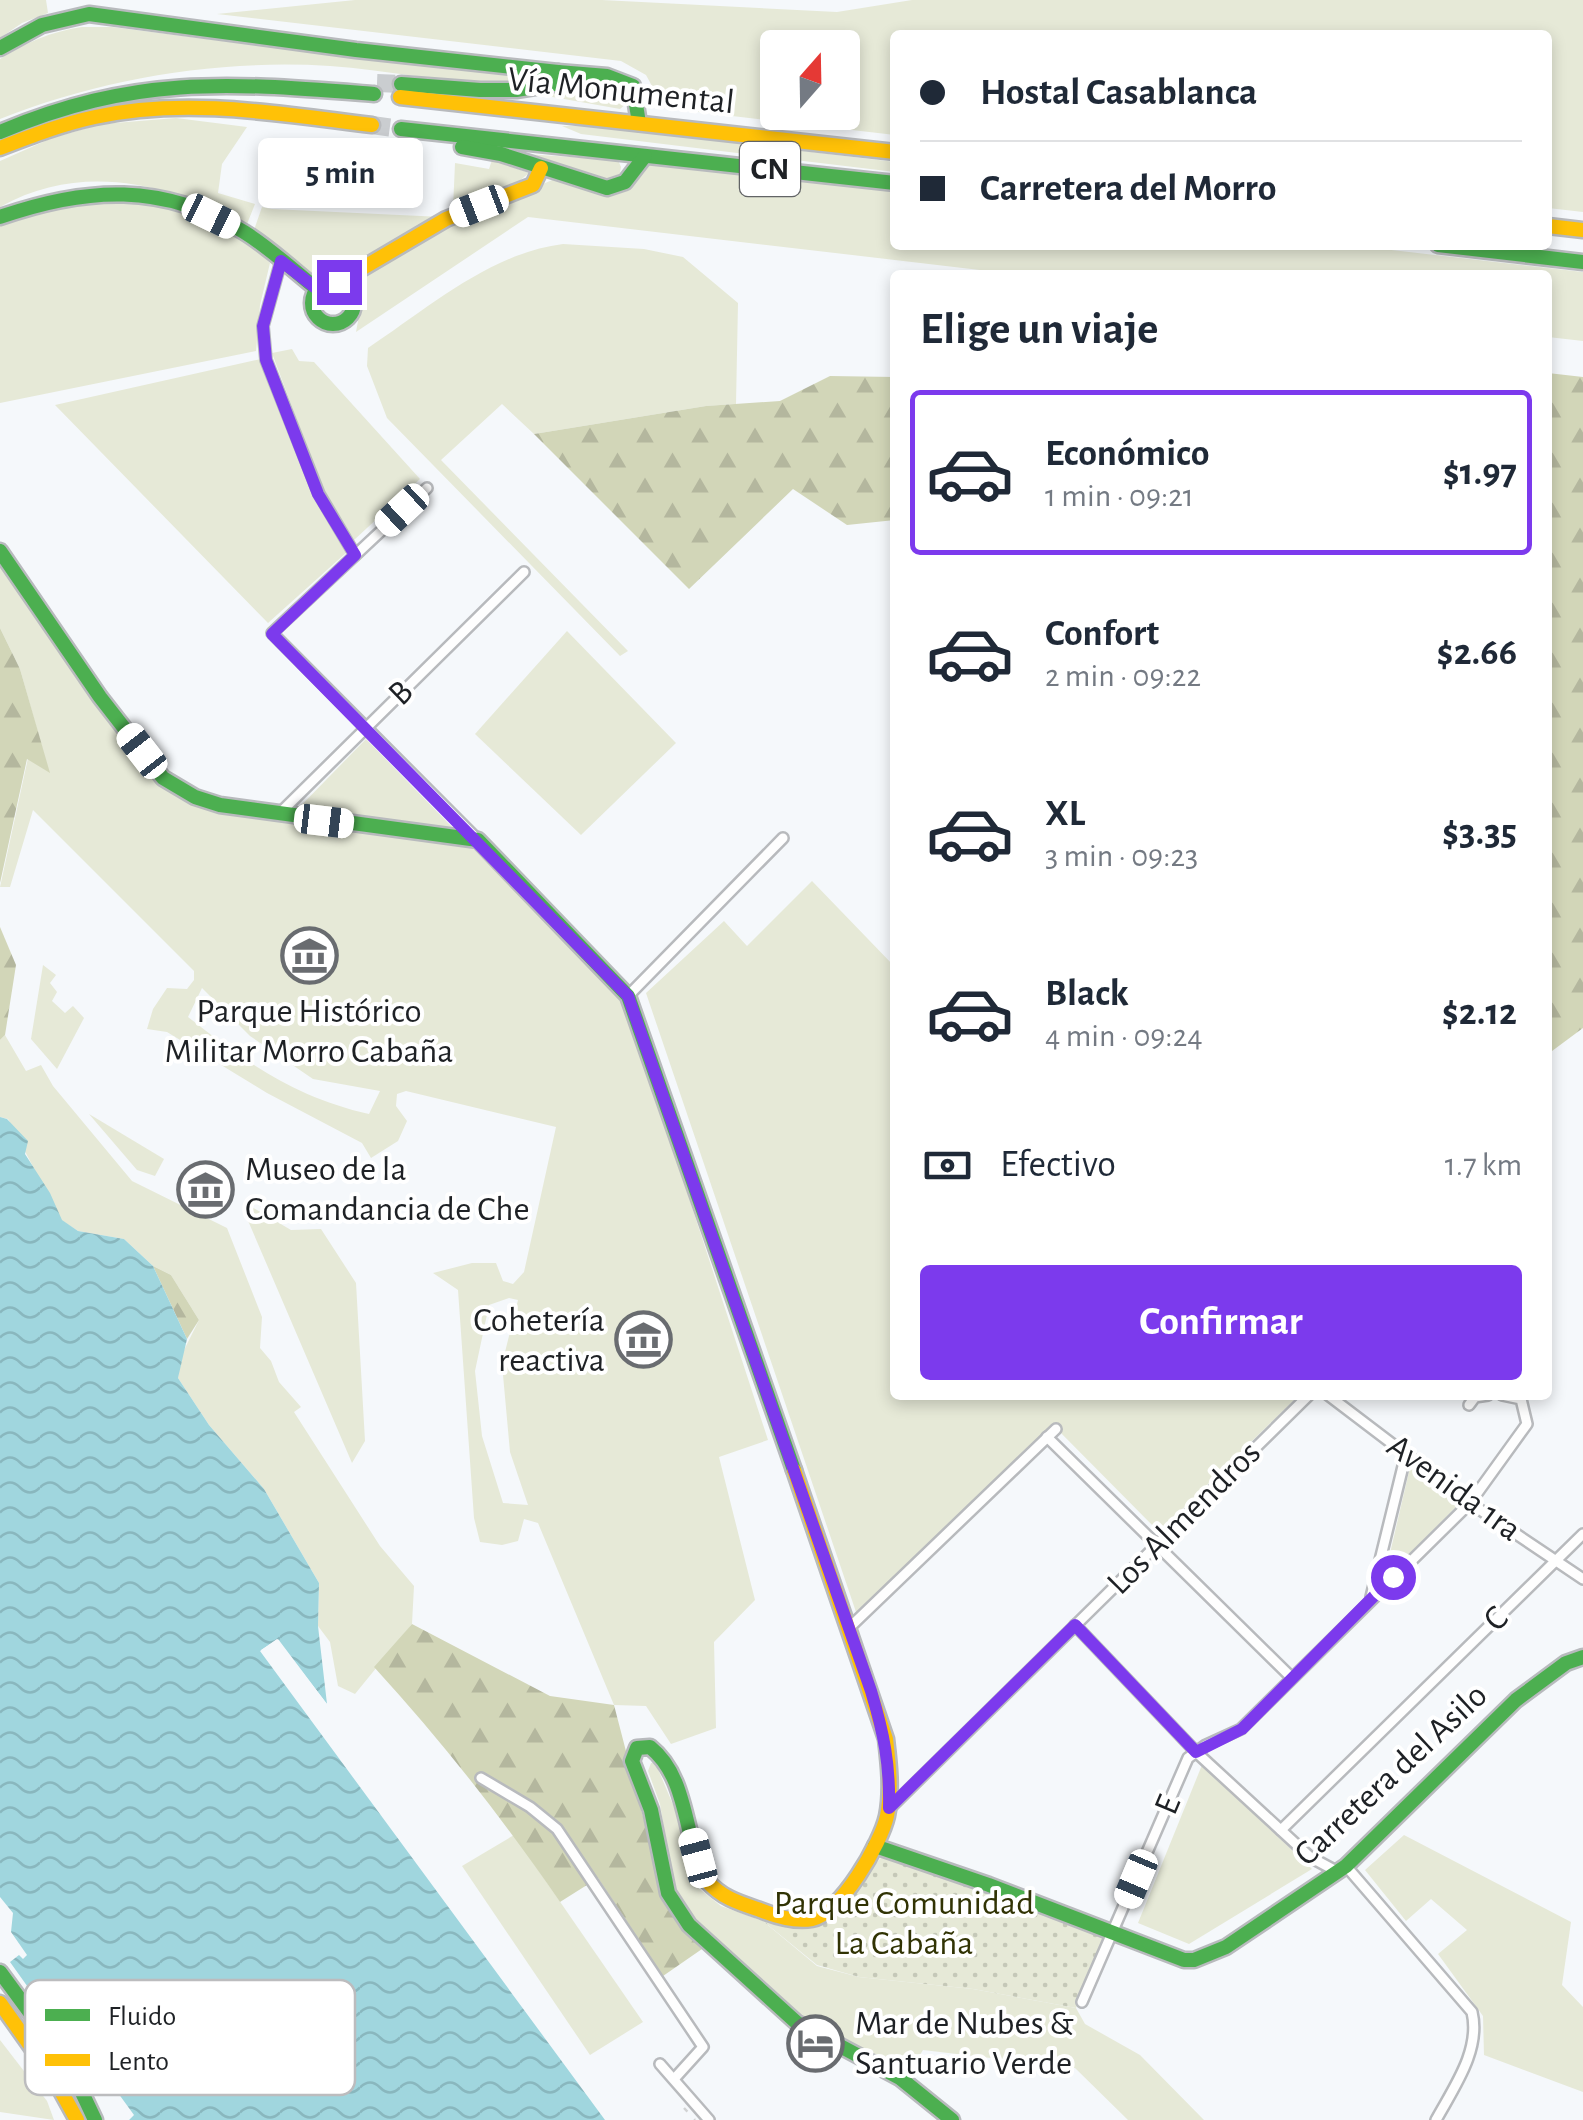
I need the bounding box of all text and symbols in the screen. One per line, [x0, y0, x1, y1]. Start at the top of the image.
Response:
north arrow [760, 30, 860, 130]
map controls [760, 30, 860, 130]
street label: Vía Monumental [506, 62, 736, 120]
text: Hostal Casablanca [980, 74, 1257, 112]
callout: 5 min [256, 137, 422, 207]
road number: CN [740, 142, 800, 196]
text: 5 min [306, 157, 375, 189]
text: Carretera del Morro [980, 170, 1276, 208]
car [446, 181, 512, 231]
car [177, 189, 245, 243]
route end [317, 260, 362, 305]
text: Elige un viaje [920, 307, 1159, 352]
icon: car [925, 428, 1015, 518]
text: Económico [1045, 435, 1209, 473]
text: $1.97 [1443, 454, 1517, 492]
car [370, 479, 434, 541]
text: 1 min · 09:21 [1045, 480, 1194, 512]
icon: car [925, 608, 1015, 698]
text: Confort [1045, 615, 1159, 653]
text: $2.66 [1437, 634, 1517, 672]
text: 2 min · 09:22 [1045, 660, 1201, 692]
street label: B [382, 674, 420, 712]
car [112, 718, 172, 784]
icon: car [925, 788, 1015, 878]
text: XL [1045, 795, 1085, 833]
car [292, 802, 356, 840]
text: $3.35 [1442, 814, 1517, 852]
text: 3 min · 09:23 [1045, 840, 1198, 872]
museum icon: Parque Histórico Militar Morro Cabaña [279, 925, 339, 985]
icon: car [925, 968, 1015, 1058]
text: Black [1045, 975, 1129, 1013]
place label: Parque Histórico Militar Morro Cabaña [165, 994, 453, 1069]
text: $2.12 [1442, 994, 1517, 1032]
text: 4 min · 09:24 [1045, 1020, 1203, 1052]
icon: cash [920, 1138, 975, 1193]
text: Efectivo [1000, 1146, 1116, 1184]
text: 1.7 km [1445, 1149, 1522, 1181]
place label: Museo de la Comandancia de Che [245, 1152, 530, 1227]
museum icon: Museo de la Comandancia de Che [176, 1159, 236, 1219]
button: Confirmar [920, 1265, 1522, 1380]
place label: Cohetería reactiva [473, 1303, 605, 1378]
museum icon: Cohetería reactiva [614, 1310, 674, 1370]
street label: Avenida 1ra [1381, 1428, 1527, 1548]
street label: Los Almendros [1101, 1435, 1267, 1601]
route start [1371, 1555, 1416, 1600]
street label: C [1477, 1600, 1515, 1638]
street label: Carretera del Asilo [1288, 1677, 1494, 1873]
street label: E [1149, 1790, 1187, 1820]
car [676, 1825, 720, 1891]
car [1110, 1846, 1162, 1912]
park label: Parque Comunidad La Cabaña [774, 1886, 1034, 1961]
legend [25, 1980, 355, 2095]
text: Fluido [108, 2003, 176, 2031]
place label: Mar de Nubes & Santuario Verde [855, 2006, 1074, 2081]
hotel icon: Mar de Nubes & Santuario Verde [786, 2013, 846, 2073]
text: Lento [108, 2048, 169, 2076]

